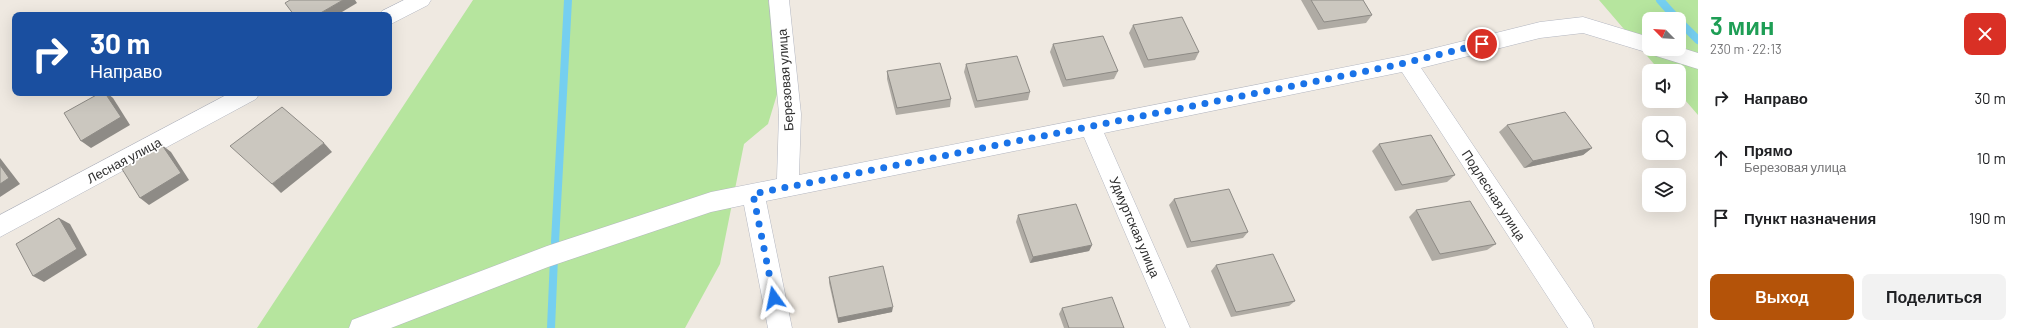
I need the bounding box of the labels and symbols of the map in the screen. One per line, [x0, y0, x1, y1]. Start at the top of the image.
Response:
north arrow [1642, 12, 1686, 56]
pin [1465, 27, 1499, 61]
street label: Березовая улица [773, 28, 797, 132]
street label: Лесная улица [84, 133, 165, 186]
street label: Подлесная улица [1459, 147, 1530, 244]
street label: Удмуртская улица [1107, 174, 1164, 281]
position arrow [753, 277, 795, 319]

